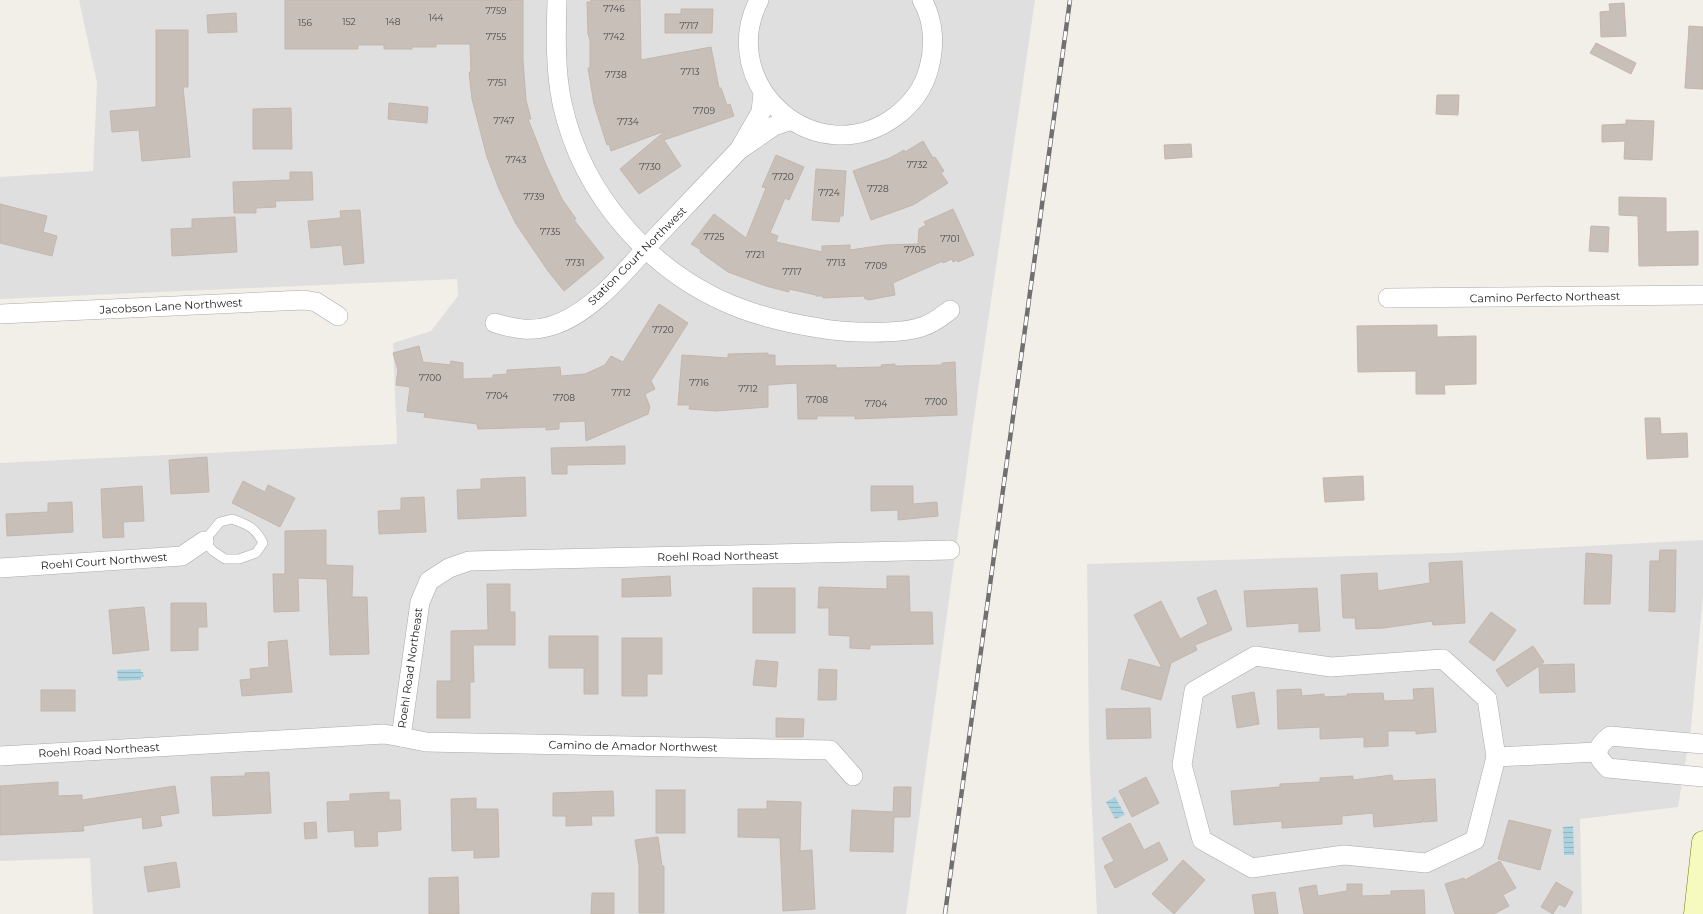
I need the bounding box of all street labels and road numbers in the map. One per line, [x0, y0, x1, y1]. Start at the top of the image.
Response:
street label: Station Court Northwest [585, 203, 690, 308]
street label: Camino Perfecto Northeast [1470, 289, 1621, 305]
street label: Jacobson Lane Northwest [98, 295, 243, 317]
street label: Roehl Road Northeast [657, 548, 779, 564]
street label: Roehl Court Northwest [40, 550, 168, 572]
street label: Roehl Road Northeast [395, 606, 425, 729]
street label: Camino de Amador Northwest [548, 738, 718, 754]
street label: Roehl Road Northeast [38, 740, 161, 760]

